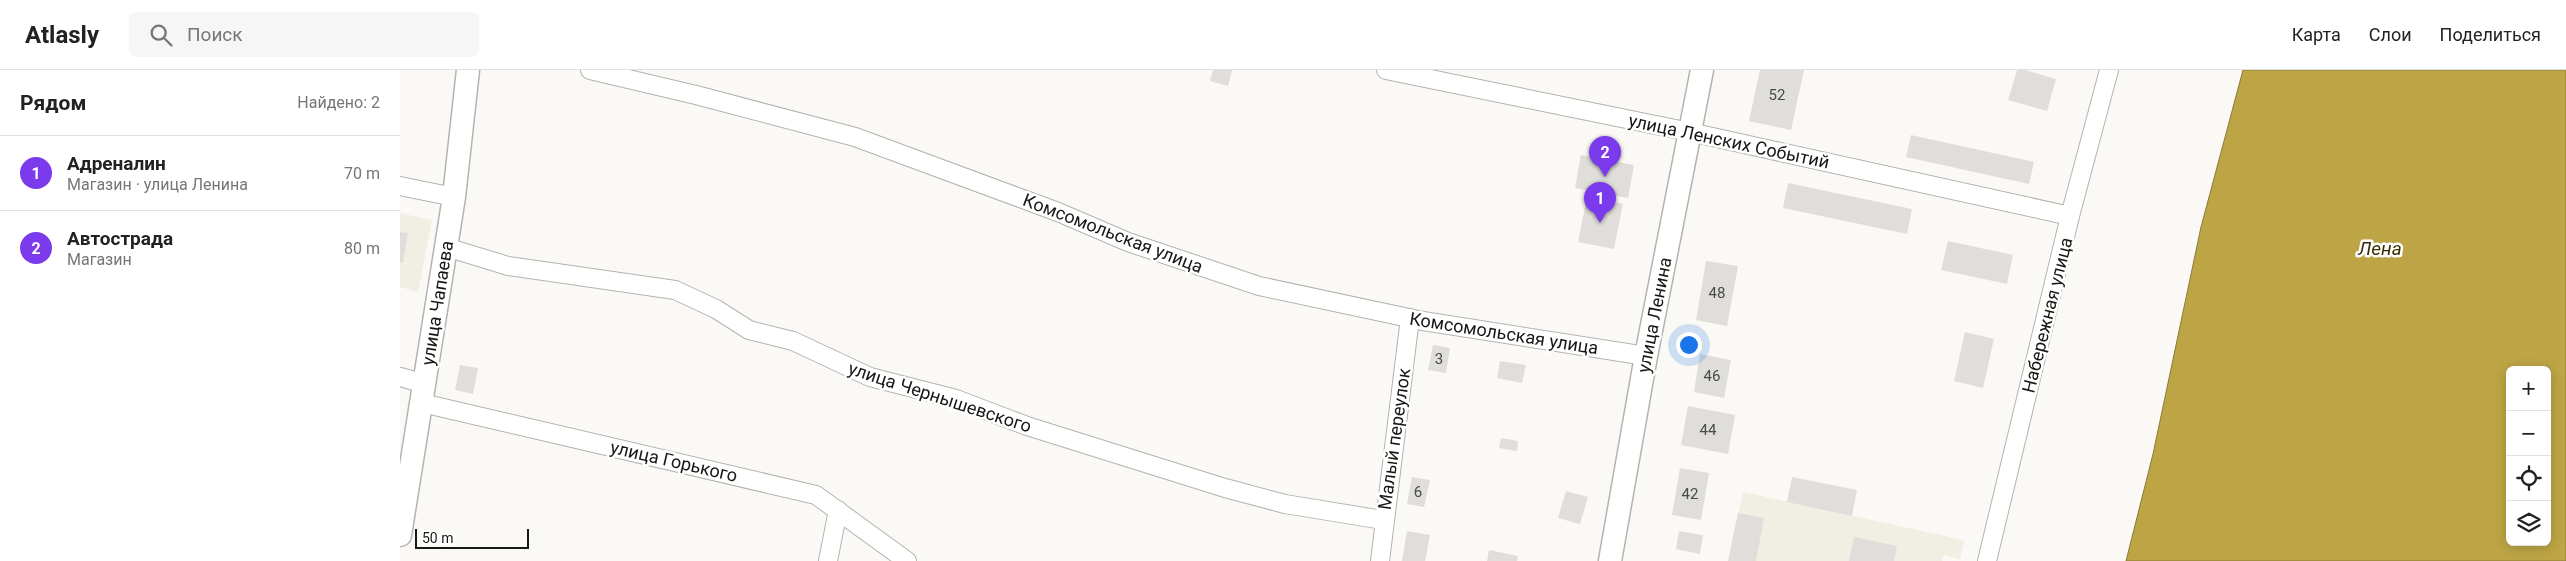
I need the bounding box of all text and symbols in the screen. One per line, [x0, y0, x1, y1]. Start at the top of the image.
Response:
search box [129, 12, 479, 57]
text: Atlasly [25, 21, 99, 49]
icon: search [147, 21, 175, 49]
text: Поиск [187, 23, 243, 46]
text: Карта [2292, 24, 2341, 45]
text: Слои [2369, 24, 2412, 45]
text: Поделиться [2440, 24, 2541, 45]
house number: 52 [1769, 86, 1785, 104]
text: Рядом [20, 91, 86, 115]
text: Найдено: 2 [297, 93, 380, 112]
street label: улица Ленских Событий [1627, 109, 1831, 173]
pin: 2 [1589, 136, 1621, 177]
text: Адреналин [67, 152, 166, 175]
text: 1 [31, 164, 41, 183]
text: 70 m [344, 164, 380, 183]
text: Магазин · улица Ленина [67, 175, 248, 194]
pin: 1 [1584, 182, 1616, 223]
street label: Комсомольская улица [1020, 189, 1206, 277]
text: Автострада [67, 227, 173, 250]
street label: Набережная улица [2018, 235, 2076, 395]
water label: Лена [2357, 237, 2402, 260]
text: 2 [31, 239, 41, 258]
text: 80 m [344, 239, 380, 258]
street label: улица Чапаева [417, 239, 457, 367]
text: Магазин [67, 250, 132, 269]
street label: улица Ленина [1633, 256, 1675, 374]
house number: 48 [1709, 284, 1725, 302]
street label: Комсомольская улица [1408, 308, 1600, 358]
your location [1676, 332, 1702, 358]
house number: 3 [1435, 350, 1443, 368]
street label: улица Чернышевского [846, 357, 1034, 437]
map controls [2506, 366, 2551, 546]
button: + [2506, 366, 2551, 411]
street label: Малый переулок [1374, 367, 1414, 511]
house number: 46 [1704, 367, 1720, 385]
button: − [2506, 411, 2551, 456]
house number: 44 [1700, 421, 1717, 439]
street label: улица Горького [608, 436, 740, 486]
button: locate [2506, 456, 2551, 501]
house number: 6 [1414, 483, 1422, 501]
house number: 42 [1682, 485, 1698, 503]
button: layers [2506, 501, 2551, 546]
scale bar [415, 526, 529, 549]
text: 50 m [422, 530, 454, 546]

